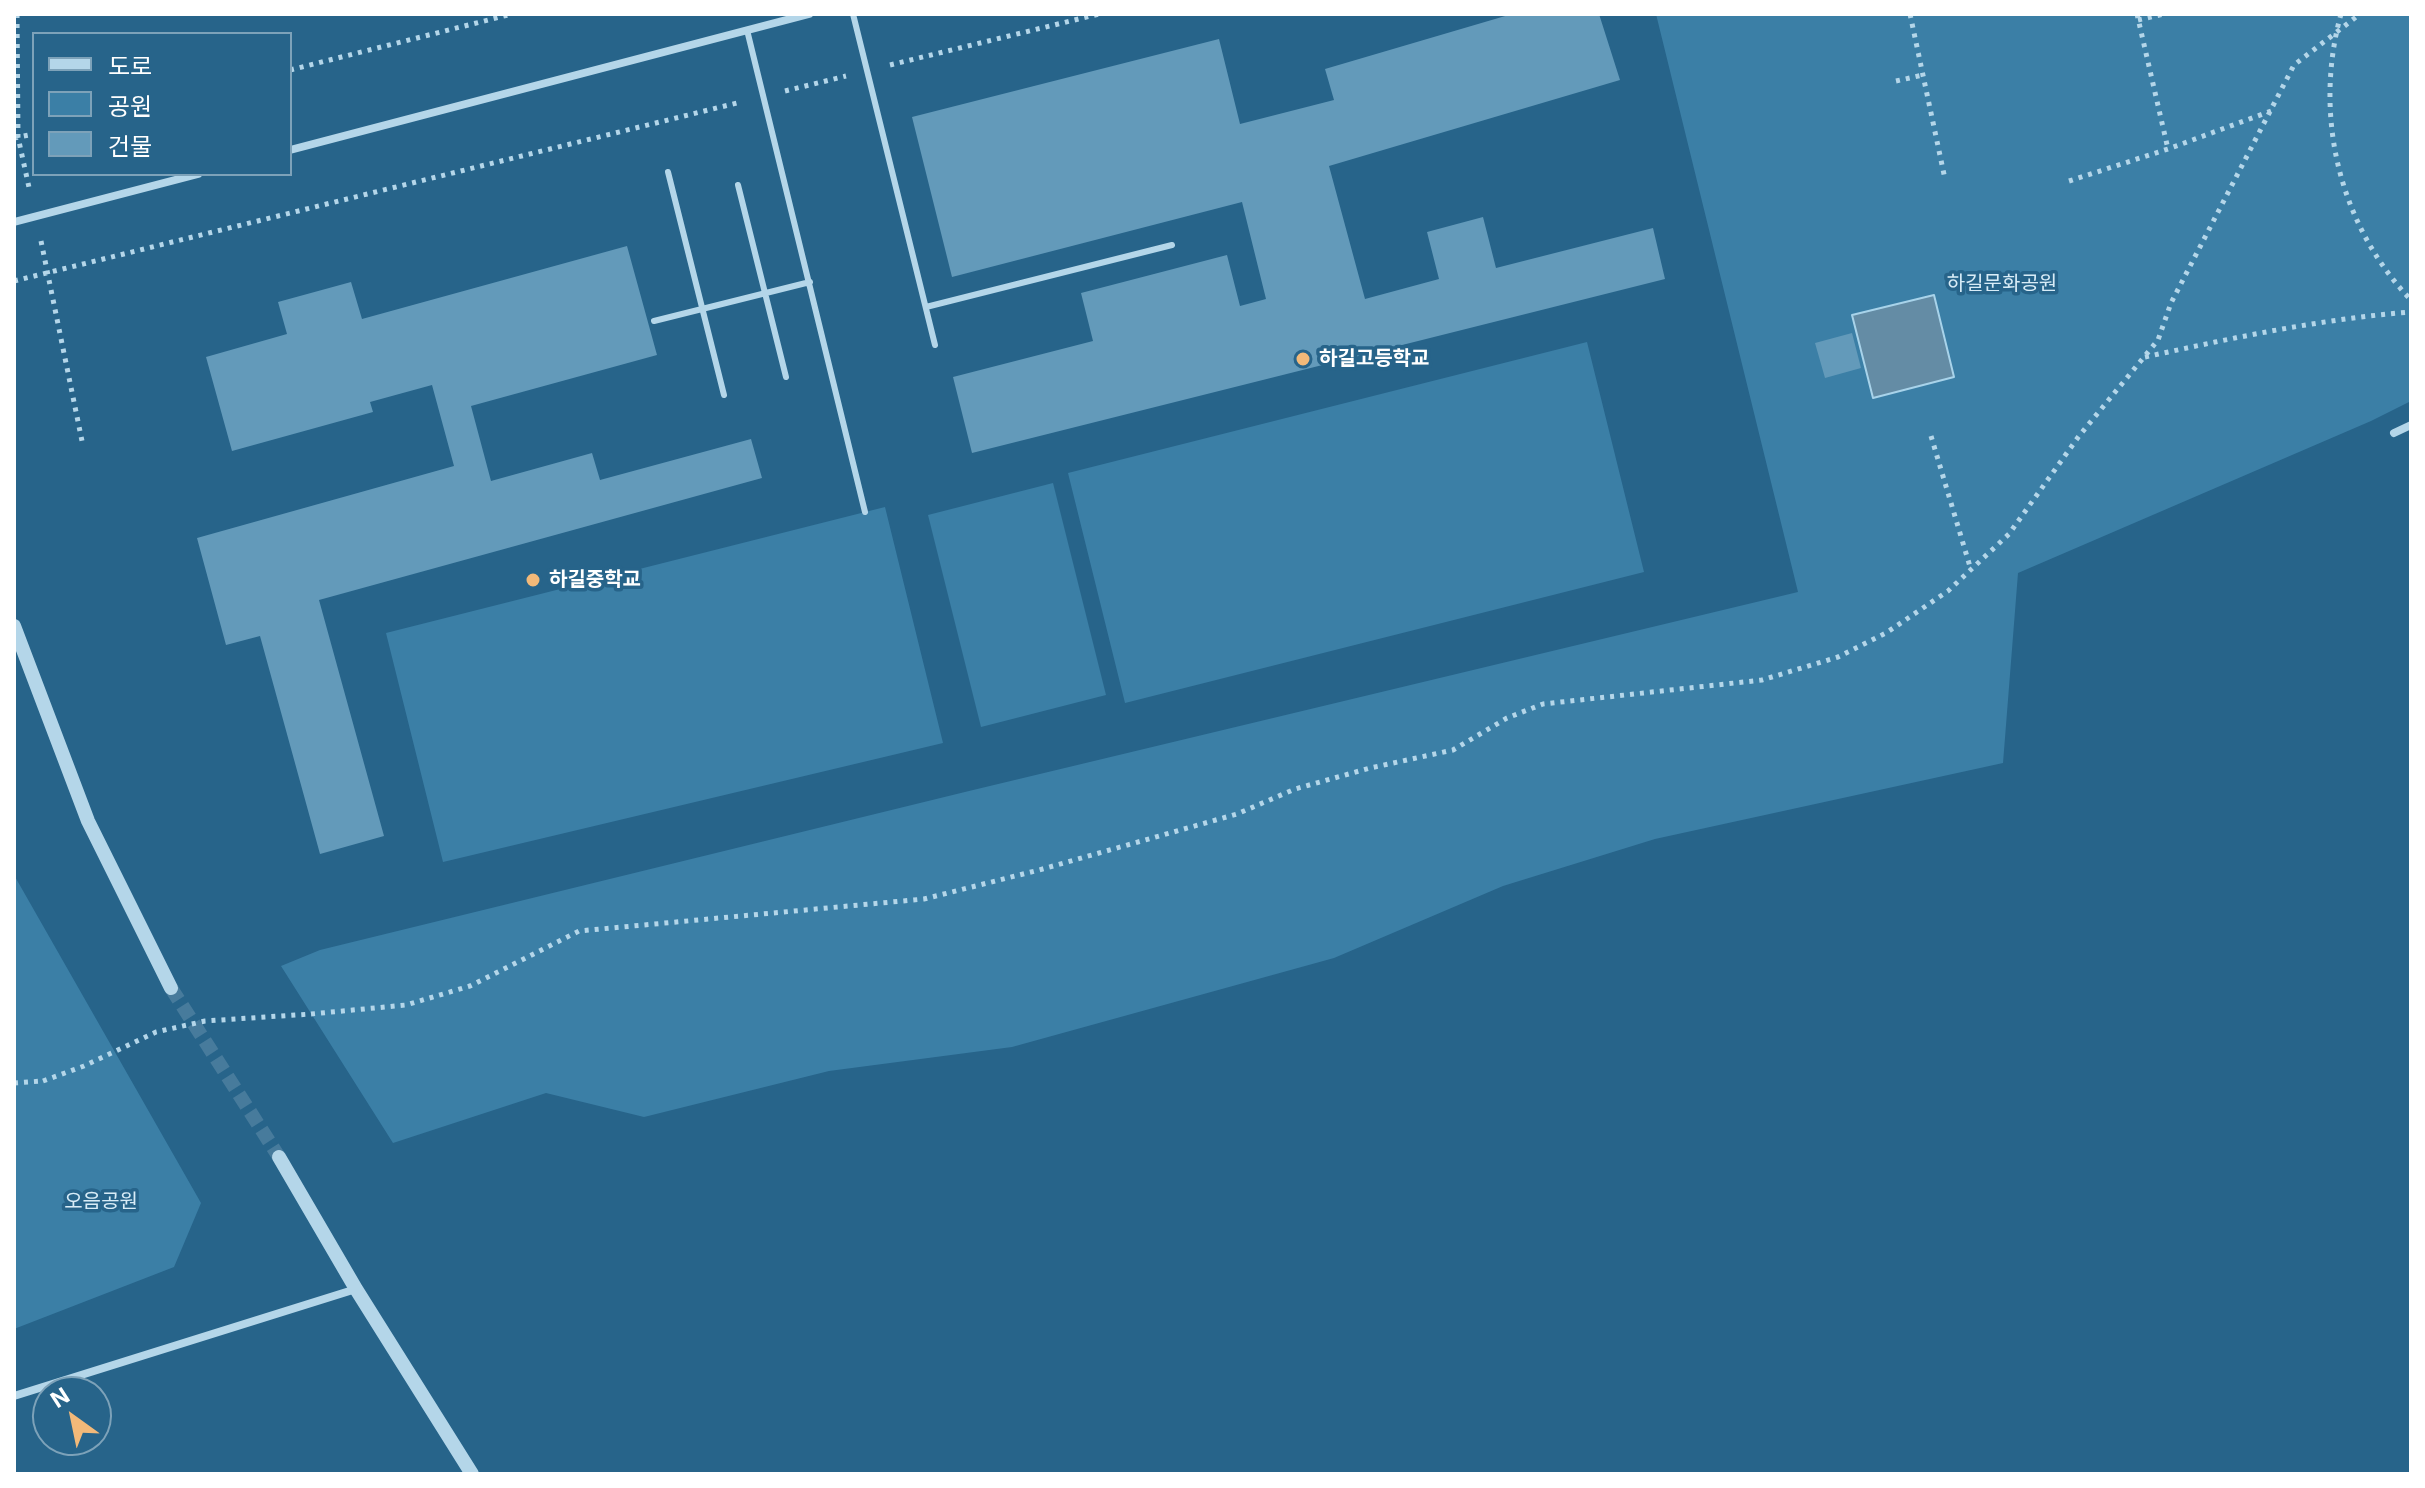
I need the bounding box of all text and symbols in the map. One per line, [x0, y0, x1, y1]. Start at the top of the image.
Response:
legend [32, 32, 292, 176]
text: 도로 [108, 52, 152, 81]
text: 공원 [108, 92, 152, 121]
text: 건물 [108, 132, 152, 161]
park label: 하길문화공원 [1947, 272, 2057, 296]
place label: 하길고등학교 [1319, 347, 1429, 371]
marker: 하길고등학교 [1294, 350, 1312, 368]
place label: 하길중학교 [549, 568, 641, 592]
marker: 하길중학교 [524, 571, 542, 589]
park label: 오음공원 [64, 1190, 138, 1214]
north arrow [32, 1376, 112, 1456]
text: N [46, 1382, 74, 1413]

